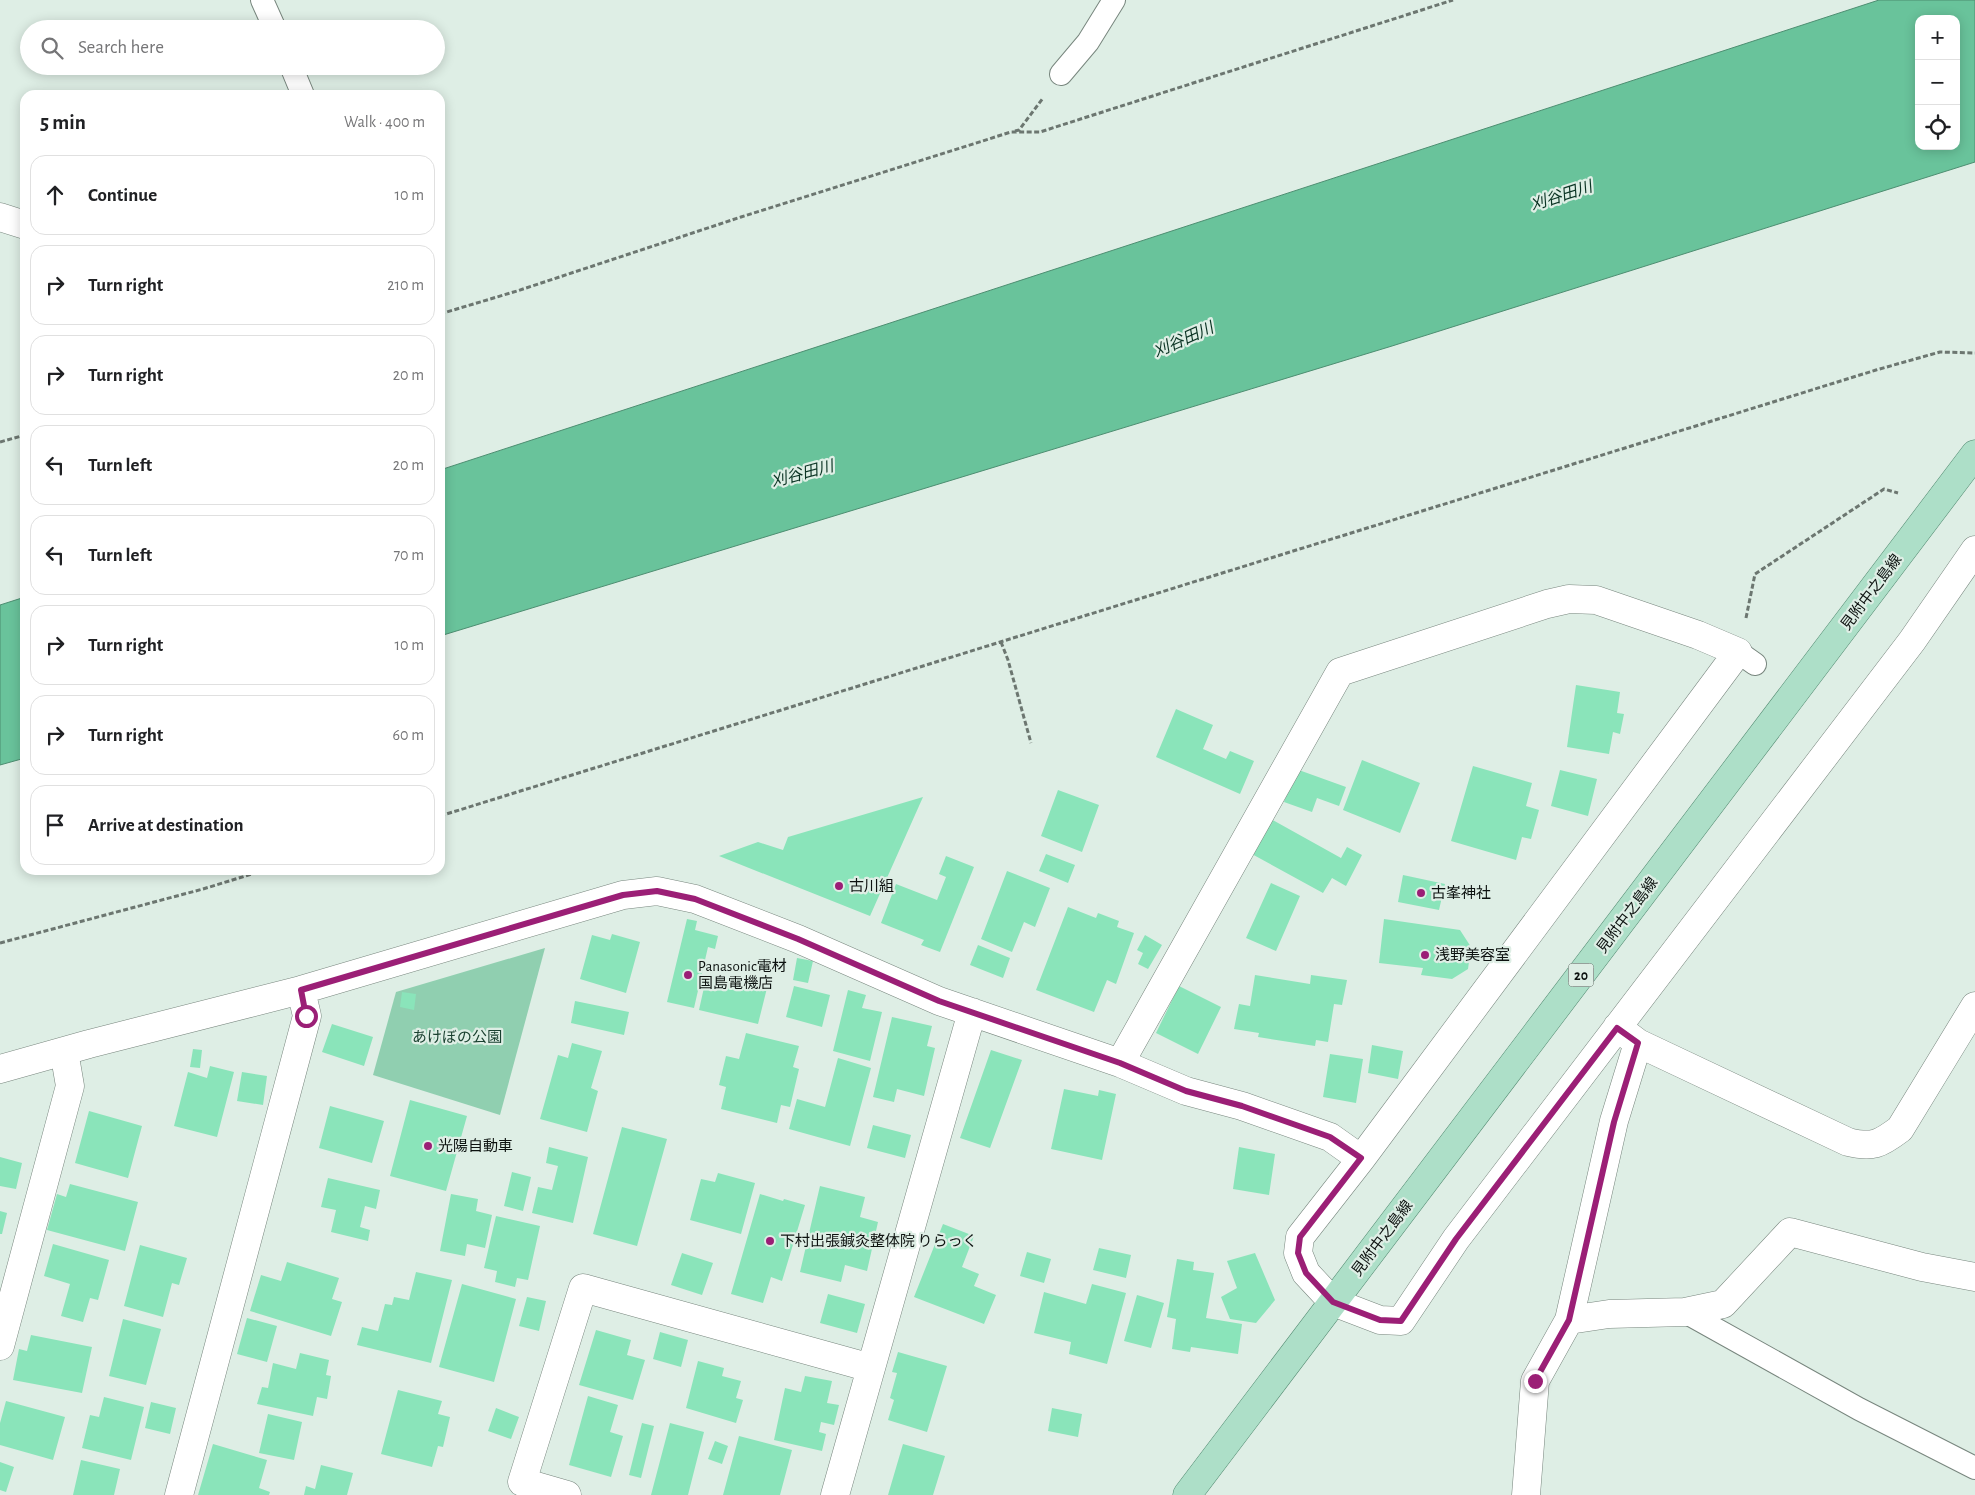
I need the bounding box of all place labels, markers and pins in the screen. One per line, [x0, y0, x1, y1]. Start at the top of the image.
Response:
place label: 古川組 [849, 878, 894, 894]
marker: 古川組 [833, 880, 845, 892]
place label: 古峯神社 [1431, 885, 1491, 901]
marker: 古峯神社 [1415, 887, 1427, 899]
place label: 浅野美容室 [1435, 946, 1510, 963]
marker: 浅野美容室 [1419, 949, 1431, 961]
place label: Panasonic電材 国島電機店 [698, 957, 787, 991]
marker: Panasonic電材 国島電機店 [682, 969, 694, 981]
place label: 光陽自動車 [438, 1138, 513, 1154]
marker: 光陽自動車 [422, 1140, 434, 1152]
place label: 下村出張鍼灸整体院 りらっく [780, 1232, 977, 1249]
marker: 下村出張鍼灸整体院 りらっく [764, 1235, 776, 1247]

